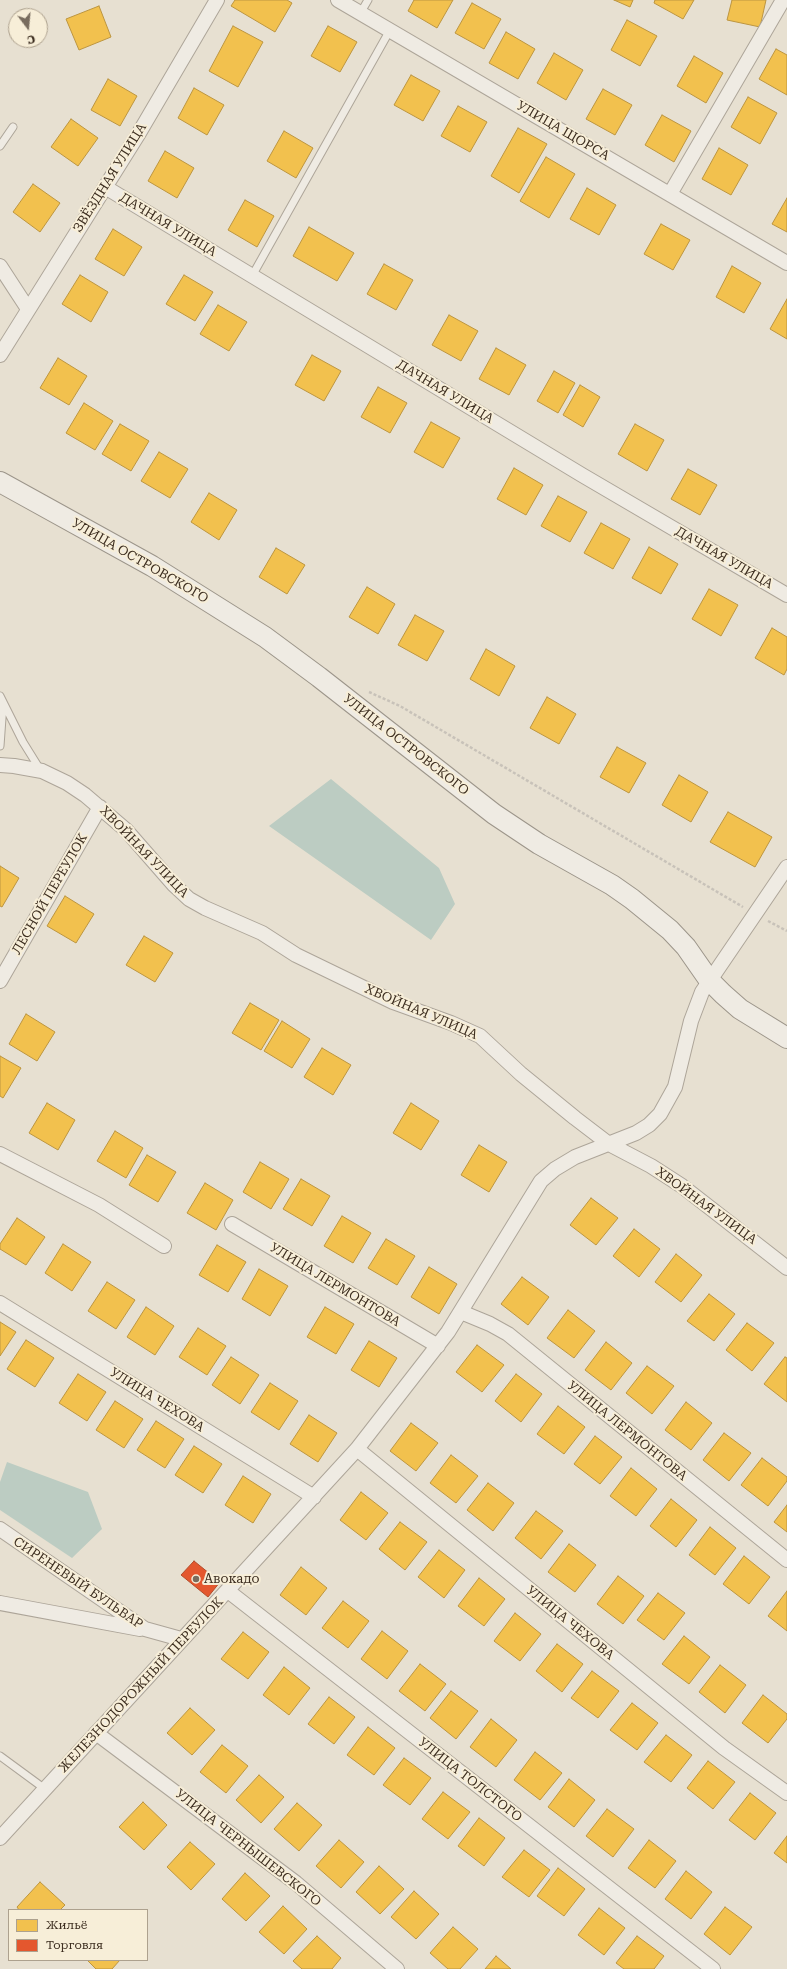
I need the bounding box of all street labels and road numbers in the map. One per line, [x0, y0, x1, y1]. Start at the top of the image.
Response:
street label: УЛИЦА ЩОРСА [514, 98, 612, 164]
street label: ЗВЁЗДНАЯ УЛИЦА [70, 120, 150, 236]
street label: ДАЧНАЯ УЛИЦА [117, 190, 219, 260]
street label: ДАЧНАЯ УЛИЦА [394, 357, 496, 427]
street label: УЛИЦА ОСТРОВСКОГО [69, 515, 211, 607]
street label: ДАЧНАЯ УЛИЦА [672, 524, 776, 592]
street label: УЛИЦА ОСТРОВСКОГО [340, 691, 472, 799]
street label: ХВОЙНАЯ УЛИЦА [96, 803, 192, 901]
street label: ЛЕСНОЙ ПЕРЕУЛОК [9, 831, 91, 957]
street label: ХВОЙНАЯ УЛИЦА [362, 981, 480, 1043]
street label: ХВОЙНАЯ УЛИЦА [652, 1164, 760, 1248]
street label: УЛИЦА ЛЕРМОНТОВА [267, 1240, 403, 1330]
street label: УЛИЦА ЧЕХОВА [107, 1365, 207, 1435]
street label: УЛИЦА ЛЕРМОНТОВА [564, 1378, 690, 1484]
street label: СИРЕНЕВЫЙ БУЛЬВАР [10, 1534, 146, 1632]
street label: УЛИЦА ЧЕХОВА [523, 1583, 617, 1663]
street label: ЖЕЛЕЗНОДОРОЖНЫЙ ПЕРЕУЛОК [55, 1594, 227, 1776]
street label: УЛИЦА ТОЛСТОГО [415, 1735, 525, 1825]
street label: УЛИЦА ЧЕРНЫШЕВСКОГО [172, 1786, 324, 1910]

